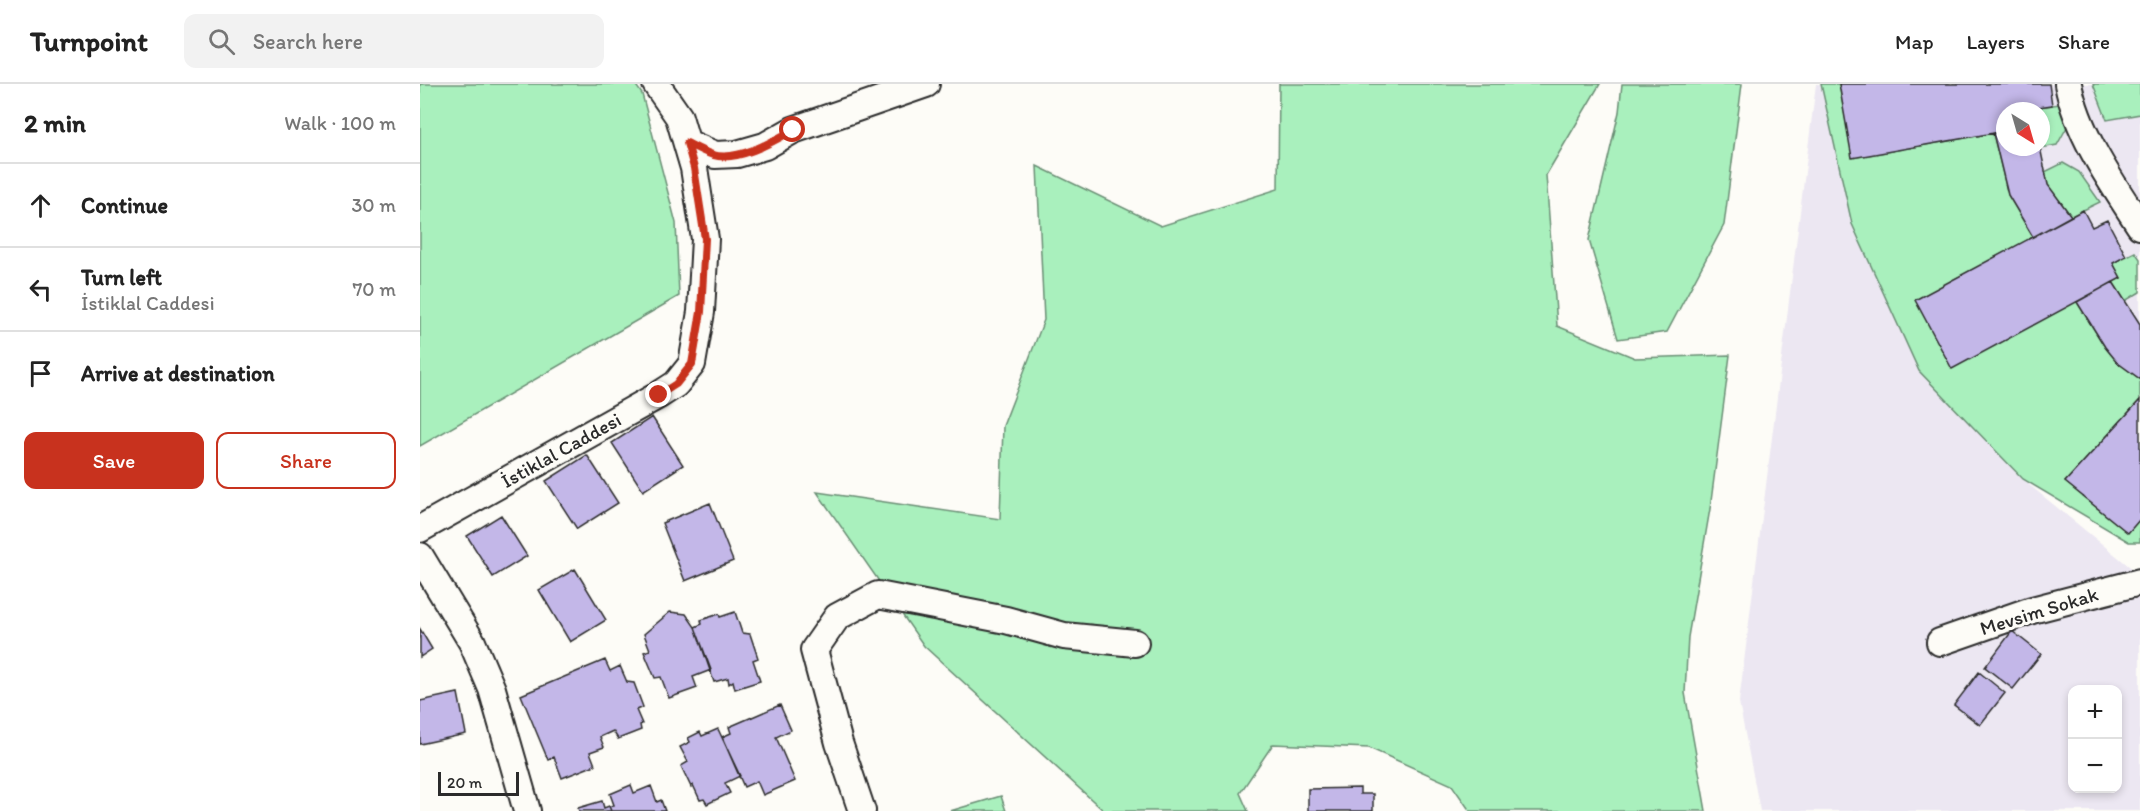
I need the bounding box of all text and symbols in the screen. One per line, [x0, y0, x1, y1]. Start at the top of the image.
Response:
search box [184, 14, 604, 68]
text: Turnpoint [30, 24, 148, 58]
icon: search [205, 25, 238, 58]
text: Search here [253, 28, 363, 55]
text: Map [1895, 29, 1934, 54]
text: Layers [1967, 29, 2025, 54]
text: Share [2058, 29, 2110, 54]
north arrow [1996, 102, 2050, 156]
text: 2 min [24, 107, 86, 139]
text: Walk · 100 m [284, 111, 396, 135]
route start [779, 116, 805, 142]
icon: ahead [24, 189, 57, 222]
text: Continue [81, 192, 168, 219]
text: 30 m [351, 193, 396, 217]
text: Turn left [81, 264, 162, 291]
icon: left [24, 273, 57, 306]
text: 70 m [352, 277, 396, 301]
text: İstiklal Caddesi [81, 291, 215, 315]
icon: arrive [24, 357, 57, 390]
text: Arrive at destination [81, 360, 275, 387]
route end [645, 381, 671, 407]
street label: İstiklal Caddesi [497, 407, 625, 493]
button: Save [24, 432, 204, 489]
button: Share [216, 432, 396, 489]
street label: Mevsim Sokak [1977, 582, 2101, 640]
map controls [2068, 685, 2122, 793]
button: + [2068, 685, 2122, 739]
button: − [2068, 739, 2122, 793]
scale bar [438, 769, 519, 796]
text: 20 m [447, 773, 482, 792]

